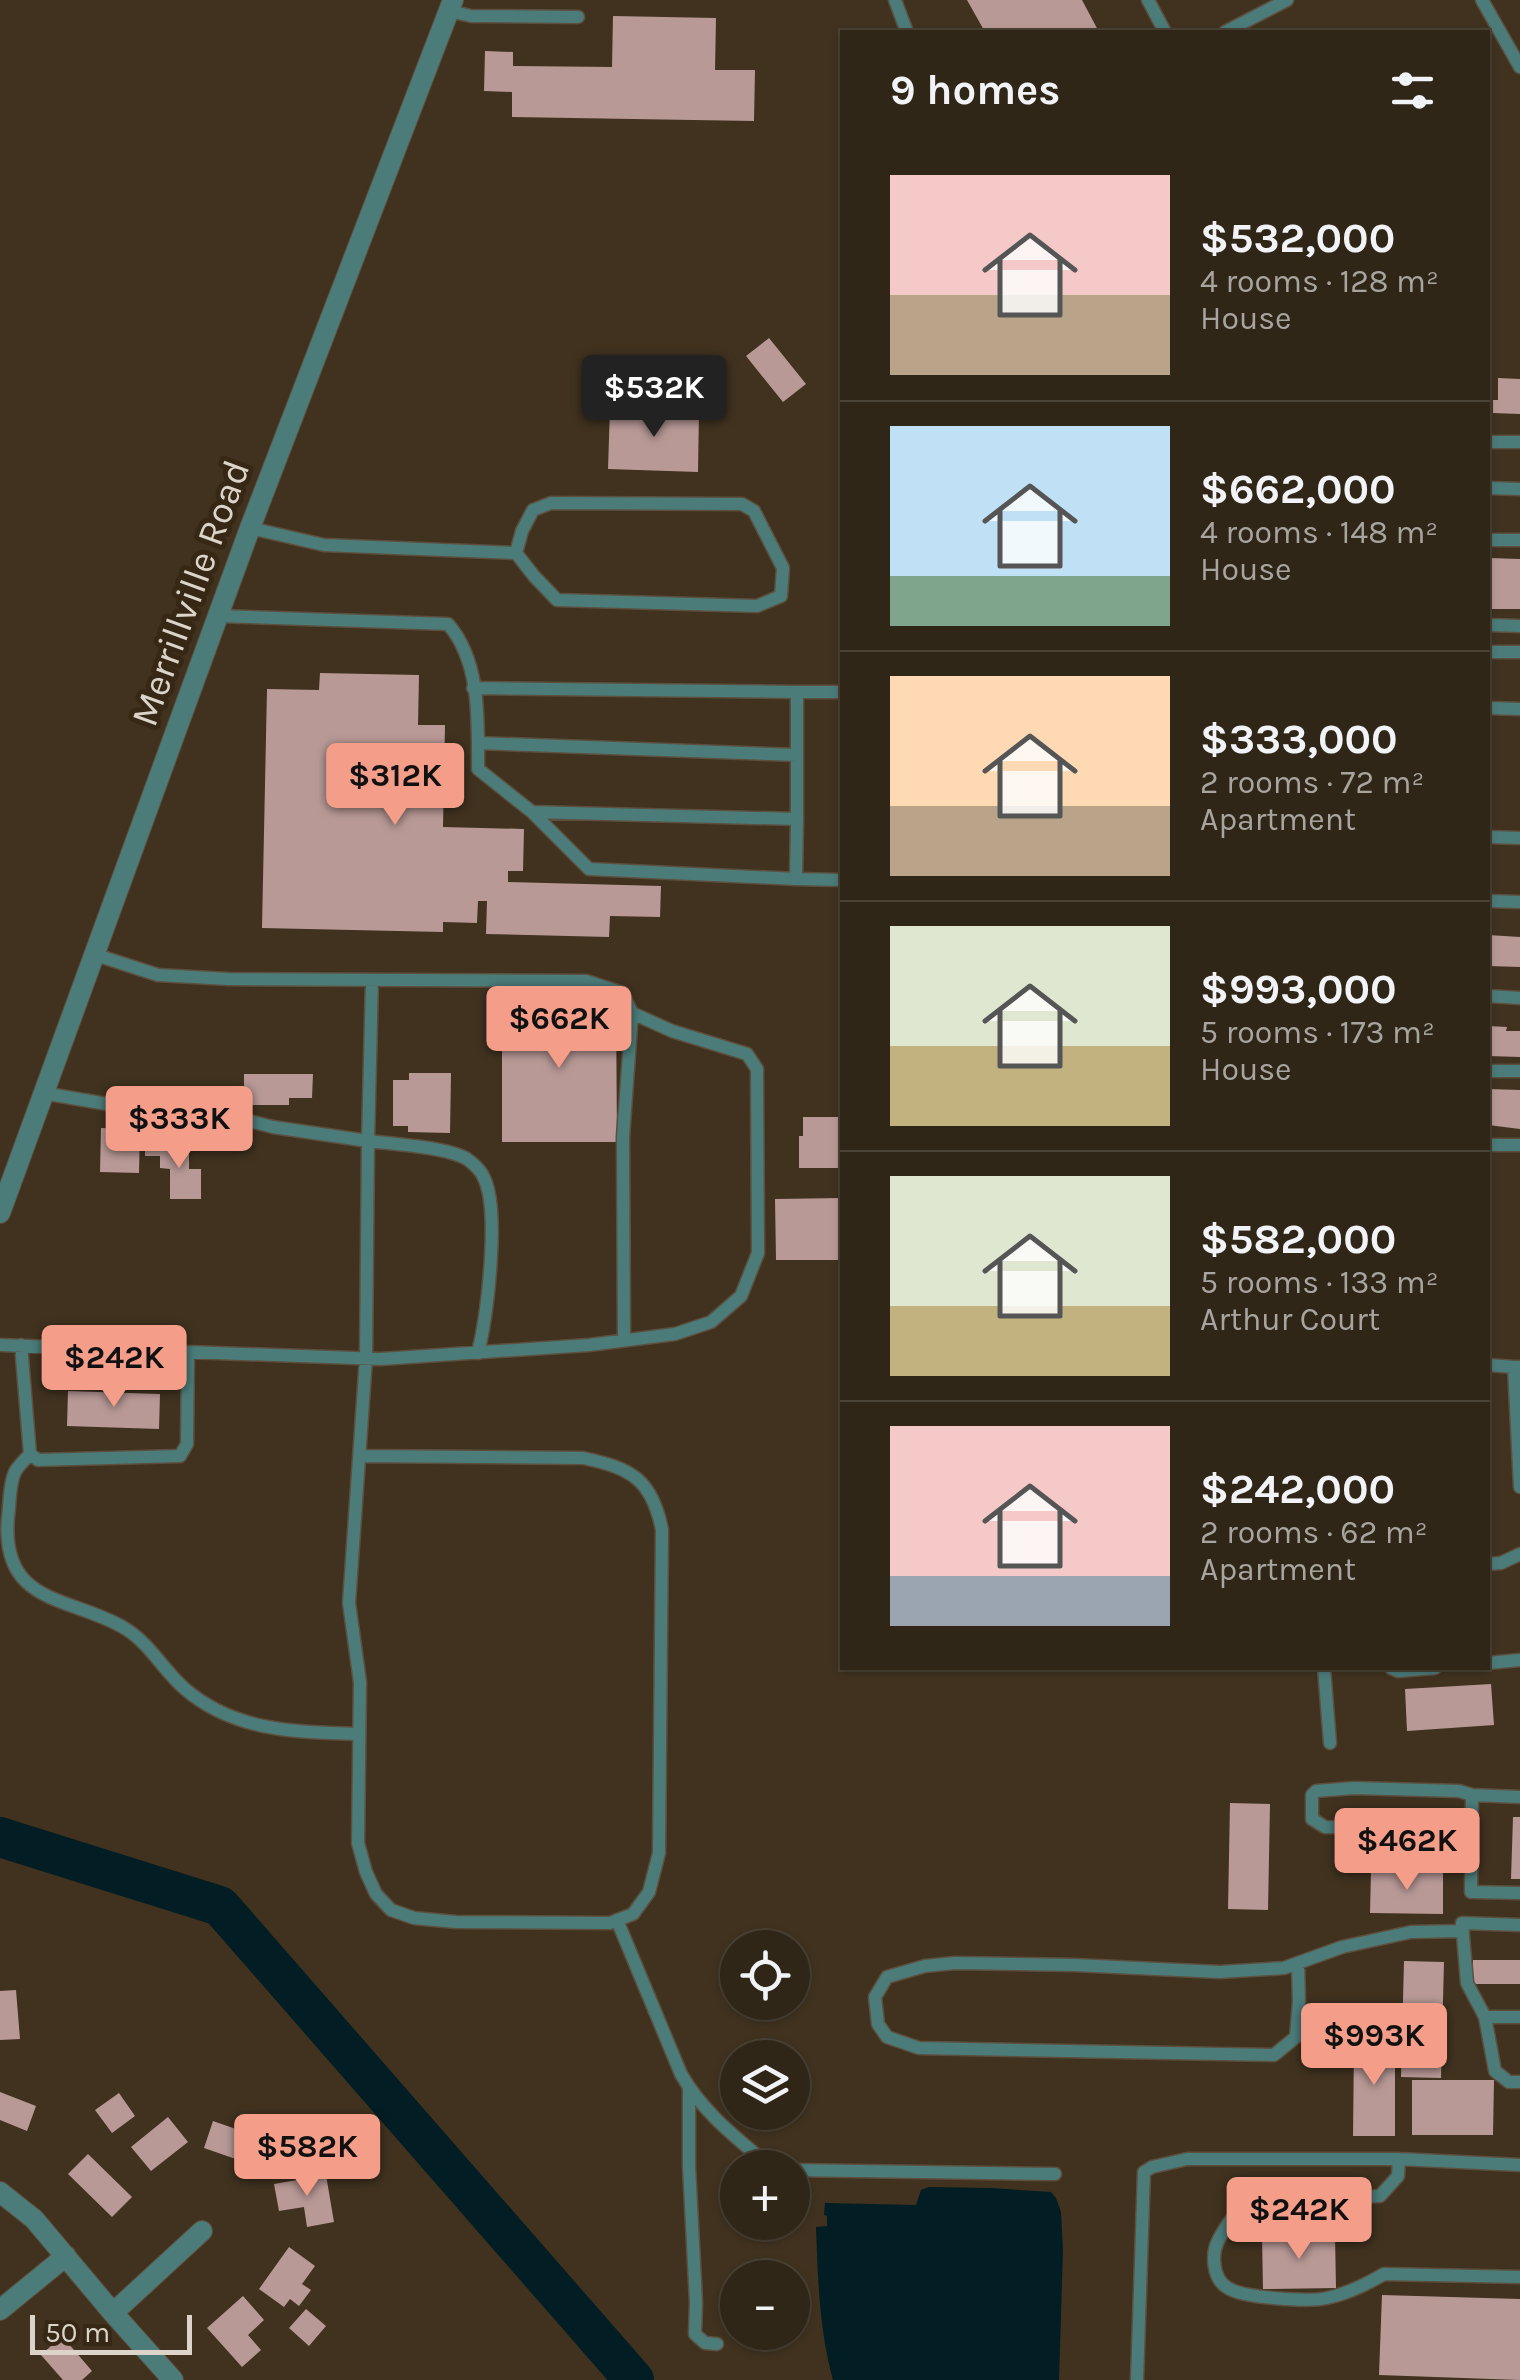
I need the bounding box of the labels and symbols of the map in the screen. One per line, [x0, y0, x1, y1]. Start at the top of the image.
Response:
pin: $532K [584, 355, 724, 440]
street label: Merrillville Road [122, 454, 259, 732]
pin: $312K [325, 743, 465, 828]
pin: $662K [489, 986, 629, 1071]
pin: $333K [109, 1086, 249, 1171]
pin: $242K [44, 1325, 184, 1410]
pin: $462K [1337, 1808, 1477, 1893]
pin: $993K [1304, 2003, 1444, 2088]
pin: $582K [237, 2114, 377, 2199]
pin: $242K [1229, 2177, 1369, 2262]
scale bar [30, 2310, 192, 2354]

